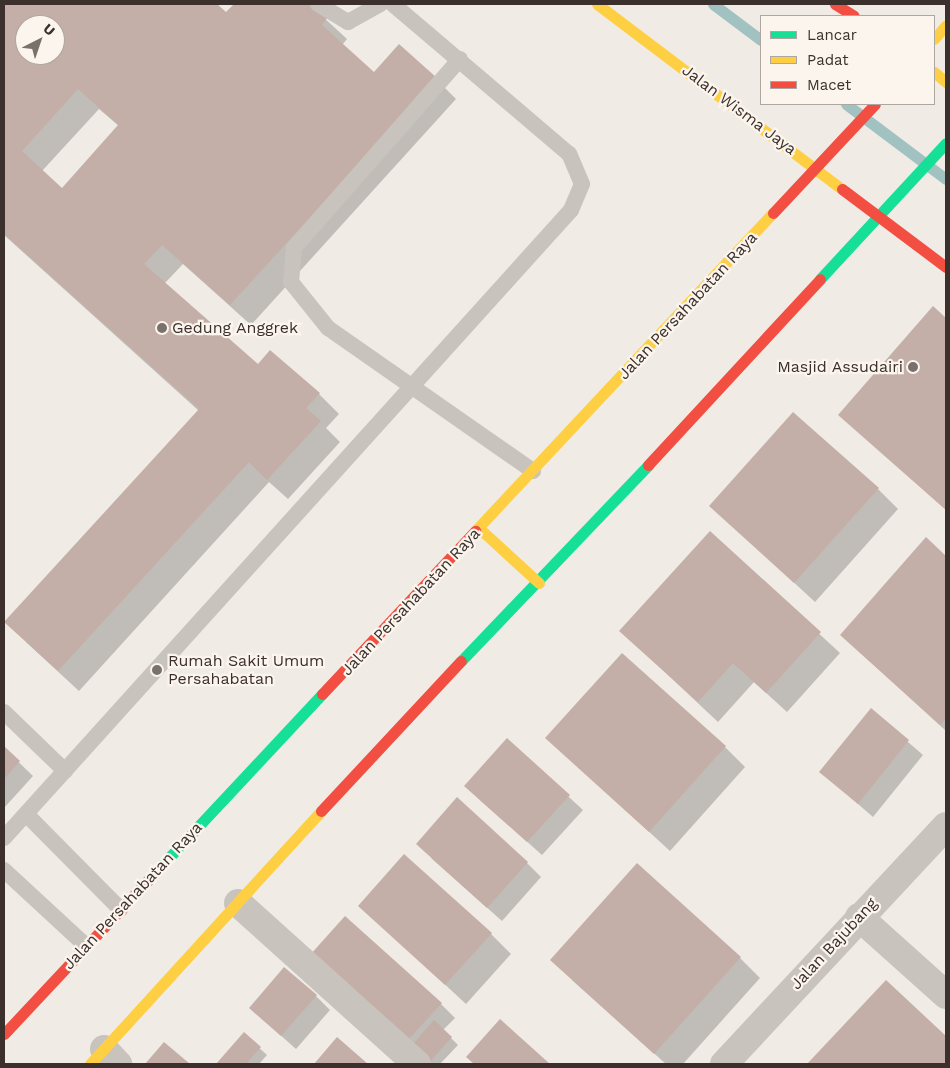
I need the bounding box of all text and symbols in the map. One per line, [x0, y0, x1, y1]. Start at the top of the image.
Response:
north arrow [15, 15, 65, 65]
legend [760, 15, 935, 105]
text: U [40, 20, 58, 39]
text: Lancar [807, 26, 857, 44]
text: Padat [807, 51, 849, 69]
street label: Jalan Wisma Jaya [678, 60, 800, 160]
text: Macet [807, 76, 851, 94]
street label: Jalan Persahabatan Raya [615, 228, 761, 384]
place label: Gedung Anggrek [172, 318, 299, 338]
marker: Gedung Anggrek [156, 322, 168, 334]
place label: Masjid Assudairi [777, 357, 903, 377]
marker: Masjid Assudairi [907, 361, 919, 373]
street label: Jalan Persahabatan Raya [338, 524, 484, 680]
place label: Rumah Sakit Umum Persahabatan [168, 651, 324, 689]
marker: Rumah Sakit Umum Persahabatan [150, 663, 164, 677]
street label: Jalan Persahabatan Raya [60, 818, 206, 974]
street label: Jalan Bajubang [787, 894, 881, 994]

